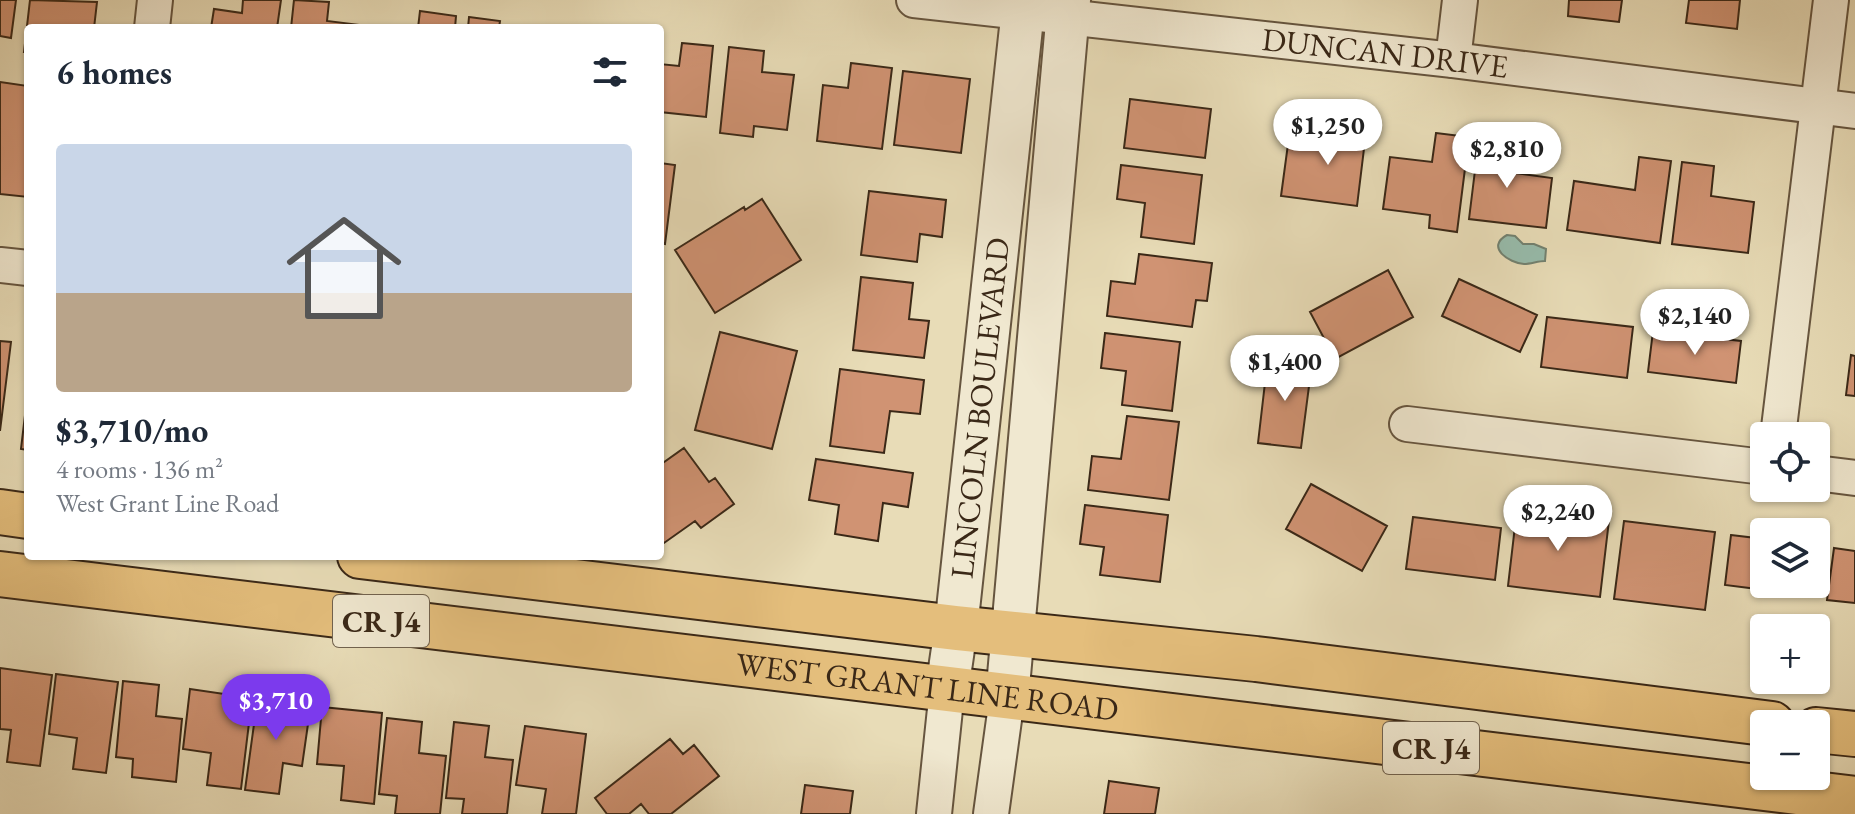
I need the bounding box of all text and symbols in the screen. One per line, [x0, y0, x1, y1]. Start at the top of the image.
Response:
street label: DUNCAN DRIVE [1260, 18, 1510, 88]
text: 6 homes [56, 50, 172, 94]
icon: filters [588, 50, 632, 94]
pin: $1,250 [1263, 99, 1393, 167]
text: $1,250 [1291, 108, 1365, 142]
pin: $2,810 [1442, 122, 1572, 190]
text: $2,810 [1470, 131, 1544, 165]
icon: home [272, 196, 416, 340]
street label: LINCOLN BOULEVARD [941, 235, 1019, 581]
pin: $2,140 [1630, 289, 1760, 357]
text: $2,140 [1658, 298, 1732, 332]
pin: $1,400 [1220, 335, 1350, 403]
text: $1,400 [1248, 344, 1322, 378]
text: $3,710/mo [56, 408, 208, 452]
map controls [1750, 422, 1830, 790]
button: locate [1750, 422, 1830, 502]
text: 4 rooms · 136 m² [56, 452, 223, 486]
pin: $2,240 [1493, 485, 1623, 553]
text: West Grant Line Road [56, 486, 279, 520]
text: $2,240 [1521, 494, 1595, 528]
button: layers [1750, 518, 1830, 598]
road number: CR J4 [333, 595, 429, 647]
button: + [1750, 614, 1830, 694]
street label: WEST GRANT LINE ROAD [734, 642, 1121, 730]
pin: $3,710 [211, 674, 341, 742]
text: $3,710 [239, 683, 313, 717]
button: − [1750, 710, 1830, 790]
road number: CR J4 [1383, 722, 1479, 774]

